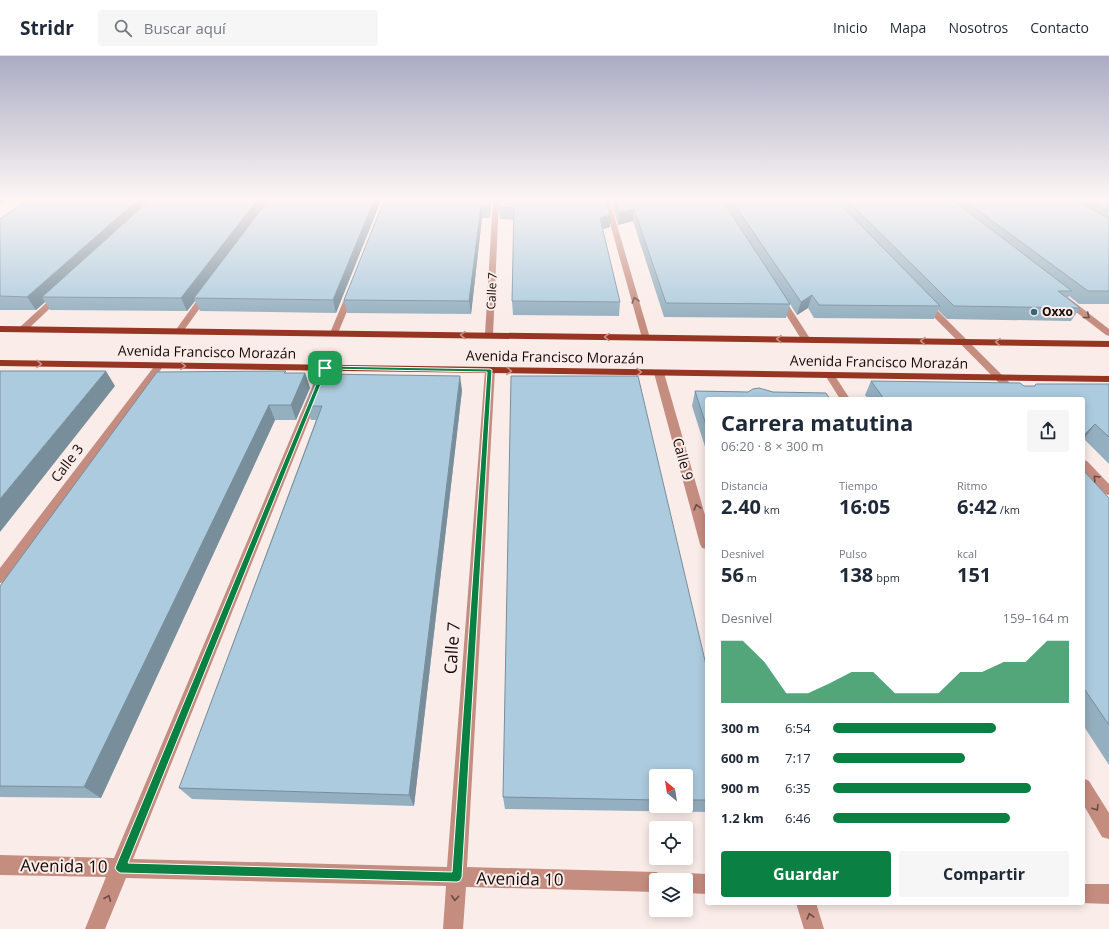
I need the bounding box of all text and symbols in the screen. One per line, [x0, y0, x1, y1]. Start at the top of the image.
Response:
search box [98, 10, 378, 46]
text: Stridr [20, 15, 74, 41]
icon: search [112, 17, 134, 39]
text: Buscar aquí [144, 18, 226, 38]
text: Inicio [833, 18, 868, 37]
text: Mapa [890, 18, 926, 37]
text: Nosotros [948, 18, 1008, 37]
text: Contacto [1030, 18, 1089, 37]
street label: Calle 7 [482, 272, 501, 310]
one-way arrow [631, 297, 640, 304]
place label: Oxxo [1042, 303, 1073, 320]
marker: Oxxo [1029, 307, 1039, 317]
one-way arrow [1082, 311, 1089, 318]
one-way arrow [460, 331, 466, 339]
one-way arrow [604, 333, 610, 341]
one-way arrow [776, 335, 782, 343]
one-way arrow [920, 337, 926, 345]
one-way arrow [995, 338, 1001, 346]
street label: Avenida Francisco Morazán [118, 340, 296, 363]
street label: Avenida Francisco Morazán [466, 345, 644, 368]
street label: Avenida Francisco Morazán [790, 350, 968, 373]
pin [308, 351, 342, 385]
icon: arrive [314, 357, 336, 379]
one-way arrow [36, 360, 42, 368]
one-way arrow [180, 362, 186, 370]
one-way arrow [506, 366, 512, 375]
one-way arrow [636, 368, 642, 377]
text: Carrera matutina [721, 407, 913, 437]
button: share [1027, 410, 1069, 452]
street label: Calle 9 [669, 436, 698, 482]
text: 06:20 · 8 × 300 m [721, 437, 824, 455]
street label: Calle 3 [46, 440, 87, 486]
one-way arrow [1093, 475, 1101, 483]
text: Distancia [721, 478, 768, 493]
text: Tiempo [839, 478, 878, 493]
text: Ritmo [957, 478, 987, 493]
text: 2.40 [721, 493, 761, 520]
text: 16:05 [839, 493, 890, 520]
text: 6:42 [957, 493, 997, 520]
text: km [761, 502, 780, 517]
text: /km [997, 502, 1020, 517]
one-way arrow [693, 504, 701, 510]
text: Desnivel [721, 546, 764, 561]
text: Pulso [839, 546, 867, 561]
text: kcal [957, 546, 977, 561]
text: 56 [721, 561, 744, 588]
text: 138 [839, 561, 873, 588]
text: 151 [957, 561, 991, 588]
text: m [744, 570, 757, 585]
text: bpm [873, 570, 900, 585]
text: Desnivel [721, 609, 772, 627]
text: 159–164 m [1002, 609, 1069, 627]
street label: Calle 7 [438, 621, 465, 675]
text: 300 m [721, 719, 759, 737]
text: 6:54 [785, 719, 811, 737]
text: 600 m [721, 749, 759, 767]
text: 7:17 [785, 749, 811, 767]
north arrow [649, 769, 693, 813]
map controls [649, 769, 693, 917]
text: 900 m [721, 779, 759, 797]
text: 6:35 [785, 779, 811, 797]
one-way arrow [1091, 804, 1098, 811]
text: 1.2 km [721, 809, 764, 827]
text: 6:46 [785, 809, 811, 827]
button: locate [649, 821, 693, 865]
button: Guardar [721, 851, 891, 897]
button: Compartir [899, 851, 1069, 897]
street label: Avenida 10 [20, 853, 108, 878]
street label: Avenida 10 [476, 866, 564, 891]
button: layers [649, 873, 693, 917]
one-way arrow [103, 895, 111, 902]
one-way arrow [451, 895, 460, 901]
one-way arrow [806, 913, 815, 920]

